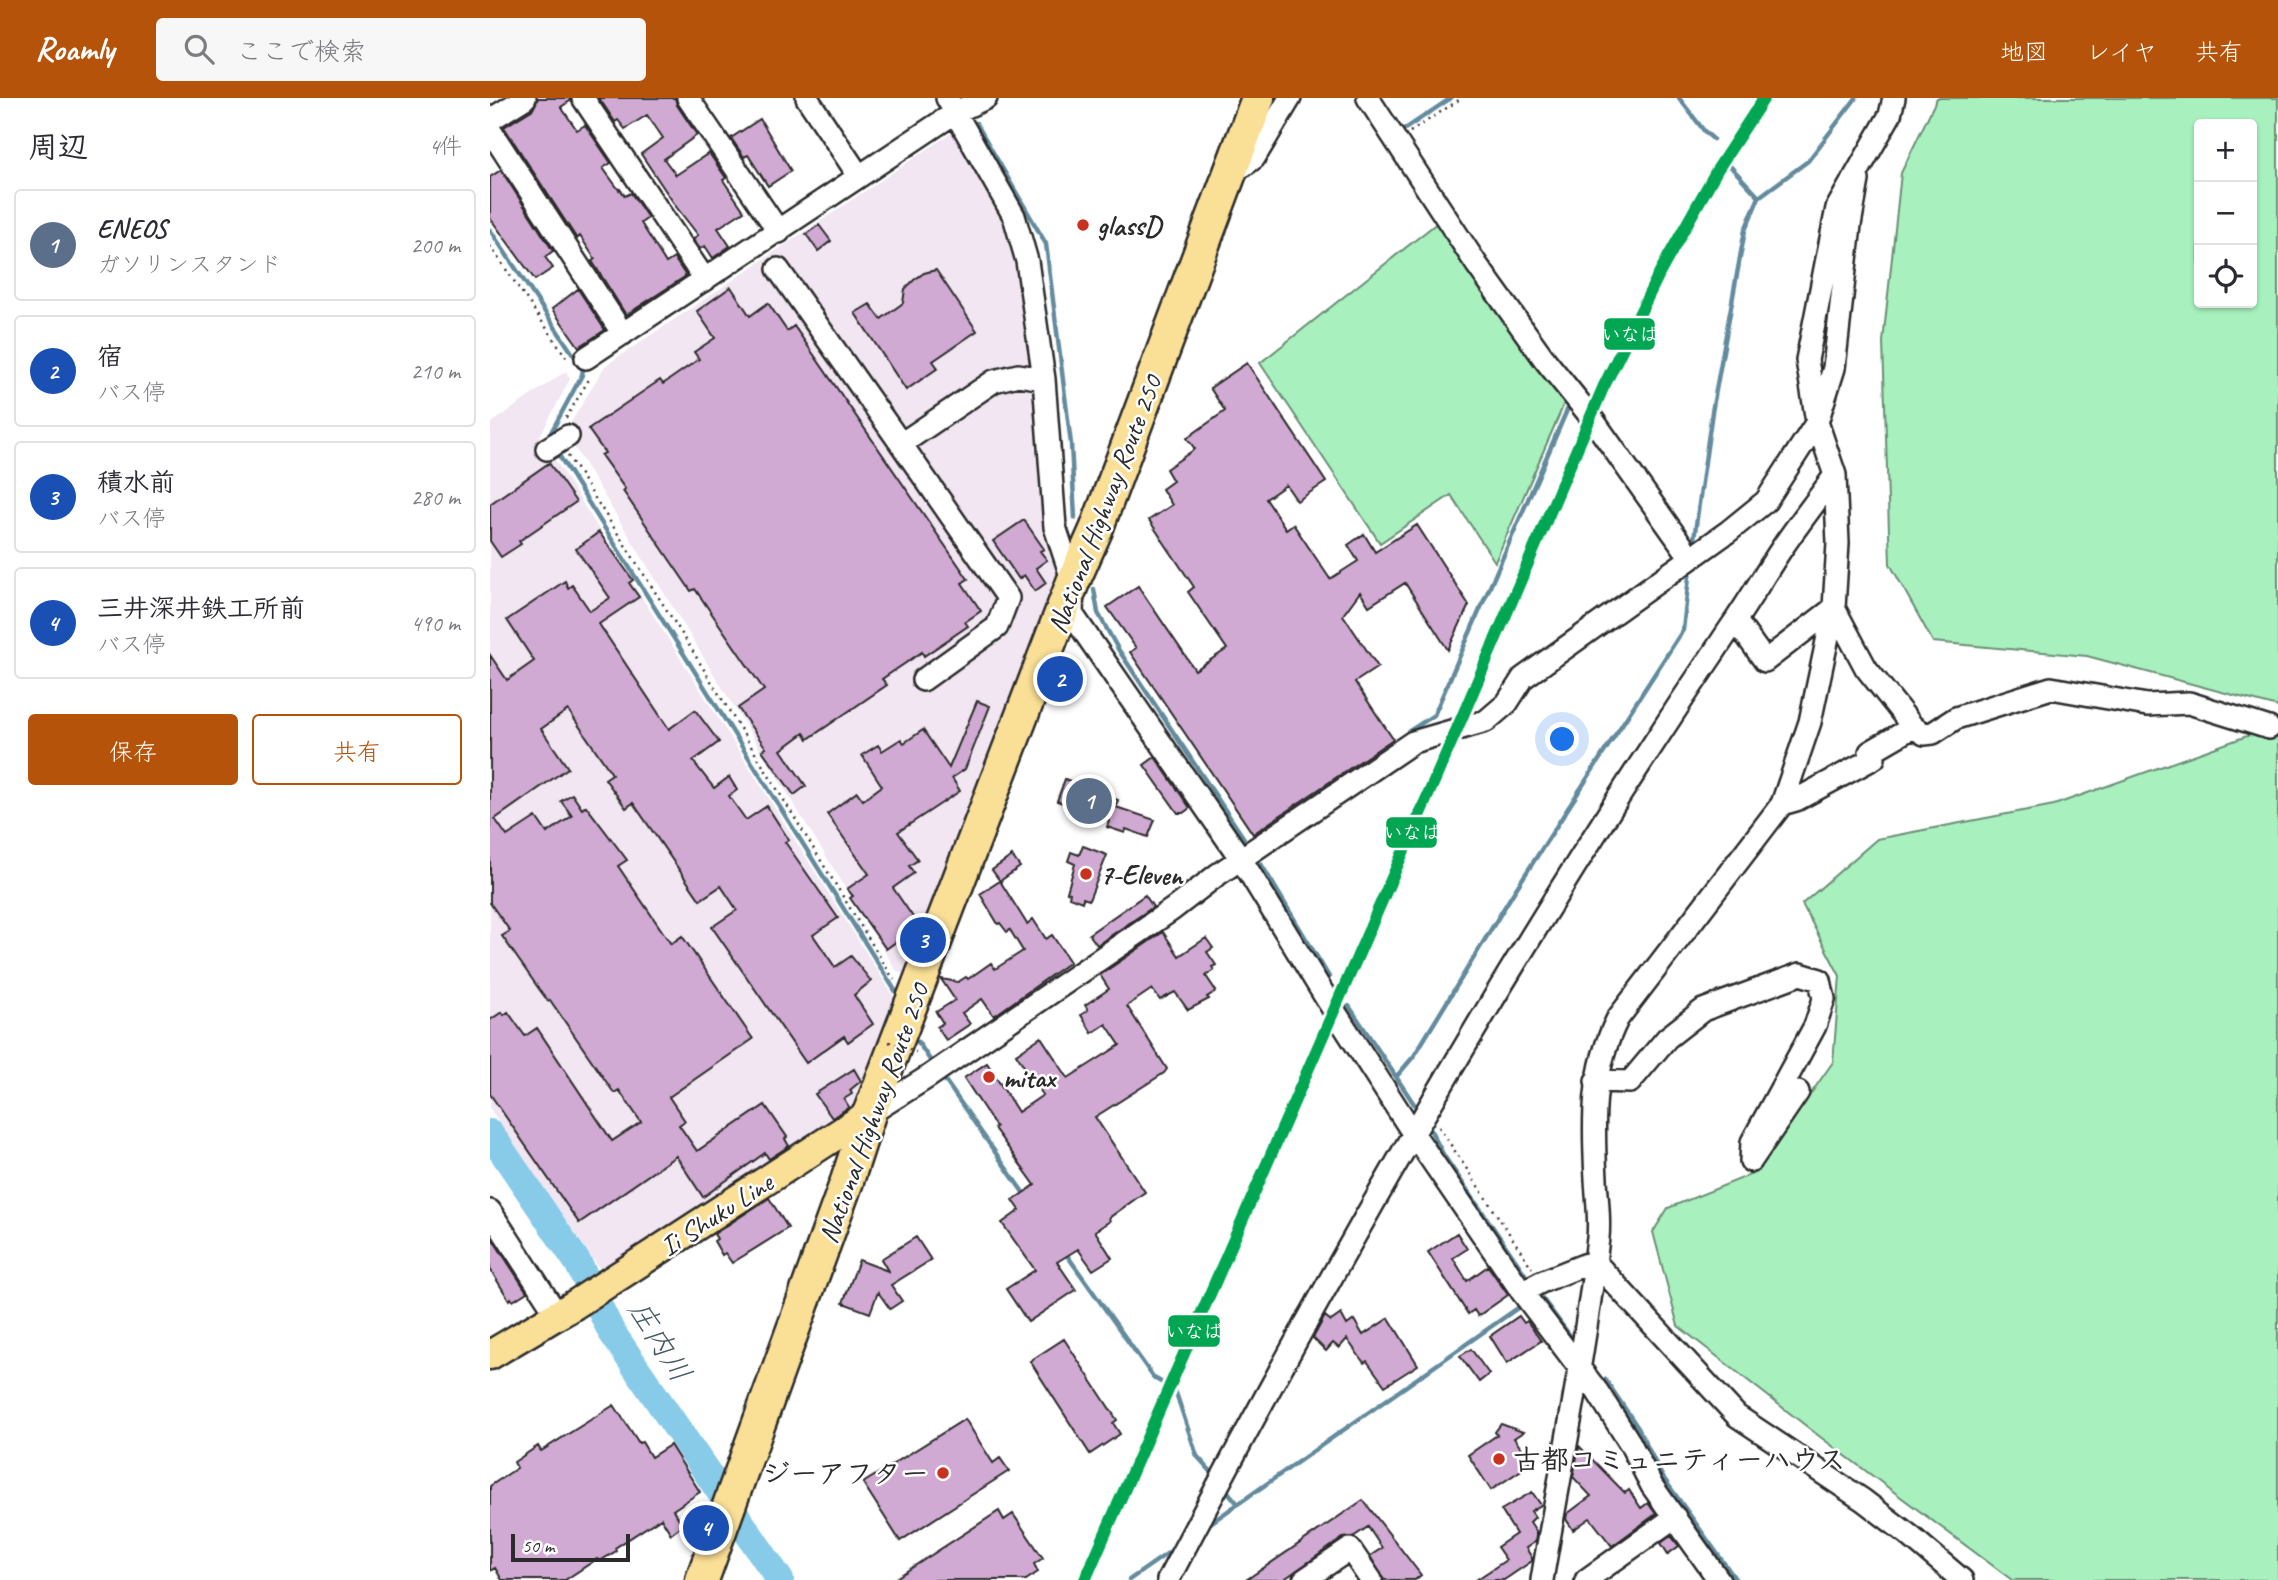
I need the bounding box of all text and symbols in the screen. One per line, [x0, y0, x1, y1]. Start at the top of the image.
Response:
search box [156, 18, 646, 81]
text: Roamly [35, 28, 114, 70]
icon: search [180, 30, 218, 68]
text: ここで検索 [236, 35, 366, 68]
text: 地図 [2000, 37, 2048, 67]
text: レイヤ [2086, 37, 2157, 67]
text: 共有 [2195, 37, 2243, 67]
map controls [2194, 119, 2257, 308]
button: + [2194, 119, 2257, 182]
text: 周辺 [28, 128, 88, 166]
text: 4件 [429, 132, 462, 161]
button: − [2194, 182, 2257, 245]
place label: glassD [1097, 208, 1164, 243]
text: ENEOS [97, 212, 167, 245]
marker: glassD [1075, 217, 1091, 233]
text: 1 [48, 231, 58, 260]
text: 200 m [411, 231, 460, 260]
button: locate [2194, 245, 2257, 308]
text: ガソリンスタンド [97, 250, 281, 279]
line badge: いなば [1603, 317, 1656, 351]
text: いなば [1601, 323, 1659, 347]
text: 宿 [97, 340, 123, 373]
text: 2 [48, 357, 58, 386]
text: 210 m [411, 357, 460, 386]
street label: National Highway Route 250 [1039, 368, 1171, 638]
text: バス停 [97, 378, 166, 407]
text: 積水前 [97, 466, 175, 499]
text: 3 [48, 483, 58, 512]
text: 280 m [411, 483, 460, 512]
text: バス停 [97, 504, 166, 533]
text: 三井深井鉄工所前 [97, 592, 305, 625]
text: 4 [48, 609, 58, 638]
text: 490 m [411, 609, 460, 638]
text: バス停 [97, 630, 166, 659]
pin: 2 [1037, 653, 1083, 705]
button: 保存 [28, 714, 238, 785]
button: 共有 [252, 714, 462, 785]
your location [1545, 722, 1579, 756]
pin: 1 [1066, 775, 1112, 827]
line badge: いなば [1385, 816, 1438, 849]
text: いなば [1383, 821, 1441, 845]
place label: 7-Eleven [1100, 857, 1185, 892]
marker: 7-Eleven [1078, 866, 1094, 882]
pin: 3 [900, 914, 946, 966]
street label: National Highway Route 250 [810, 976, 938, 1248]
place label: mitax [1003, 1060, 1057, 1095]
marker: mitax [981, 1069, 997, 1085]
street label: Ii Shuku Line [653, 1164, 781, 1264]
water label: 庄内川 [620, 1293, 700, 1389]
line badge: いなば [1167, 1314, 1221, 1348]
text: いなば [1165, 1320, 1223, 1344]
place label: 古都コミュニティーハウス [1513, 1442, 1846, 1477]
marker: 古都コミュニティーハウス [1491, 1451, 1507, 1467]
place label: ジーアフター [762, 1456, 929, 1491]
marker: ジーアフター [935, 1465, 951, 1481]
pin: 4 [683, 1502, 729, 1554]
scale bar [511, 1531, 630, 1563]
text: 50 m [522, 1534, 554, 1558]

